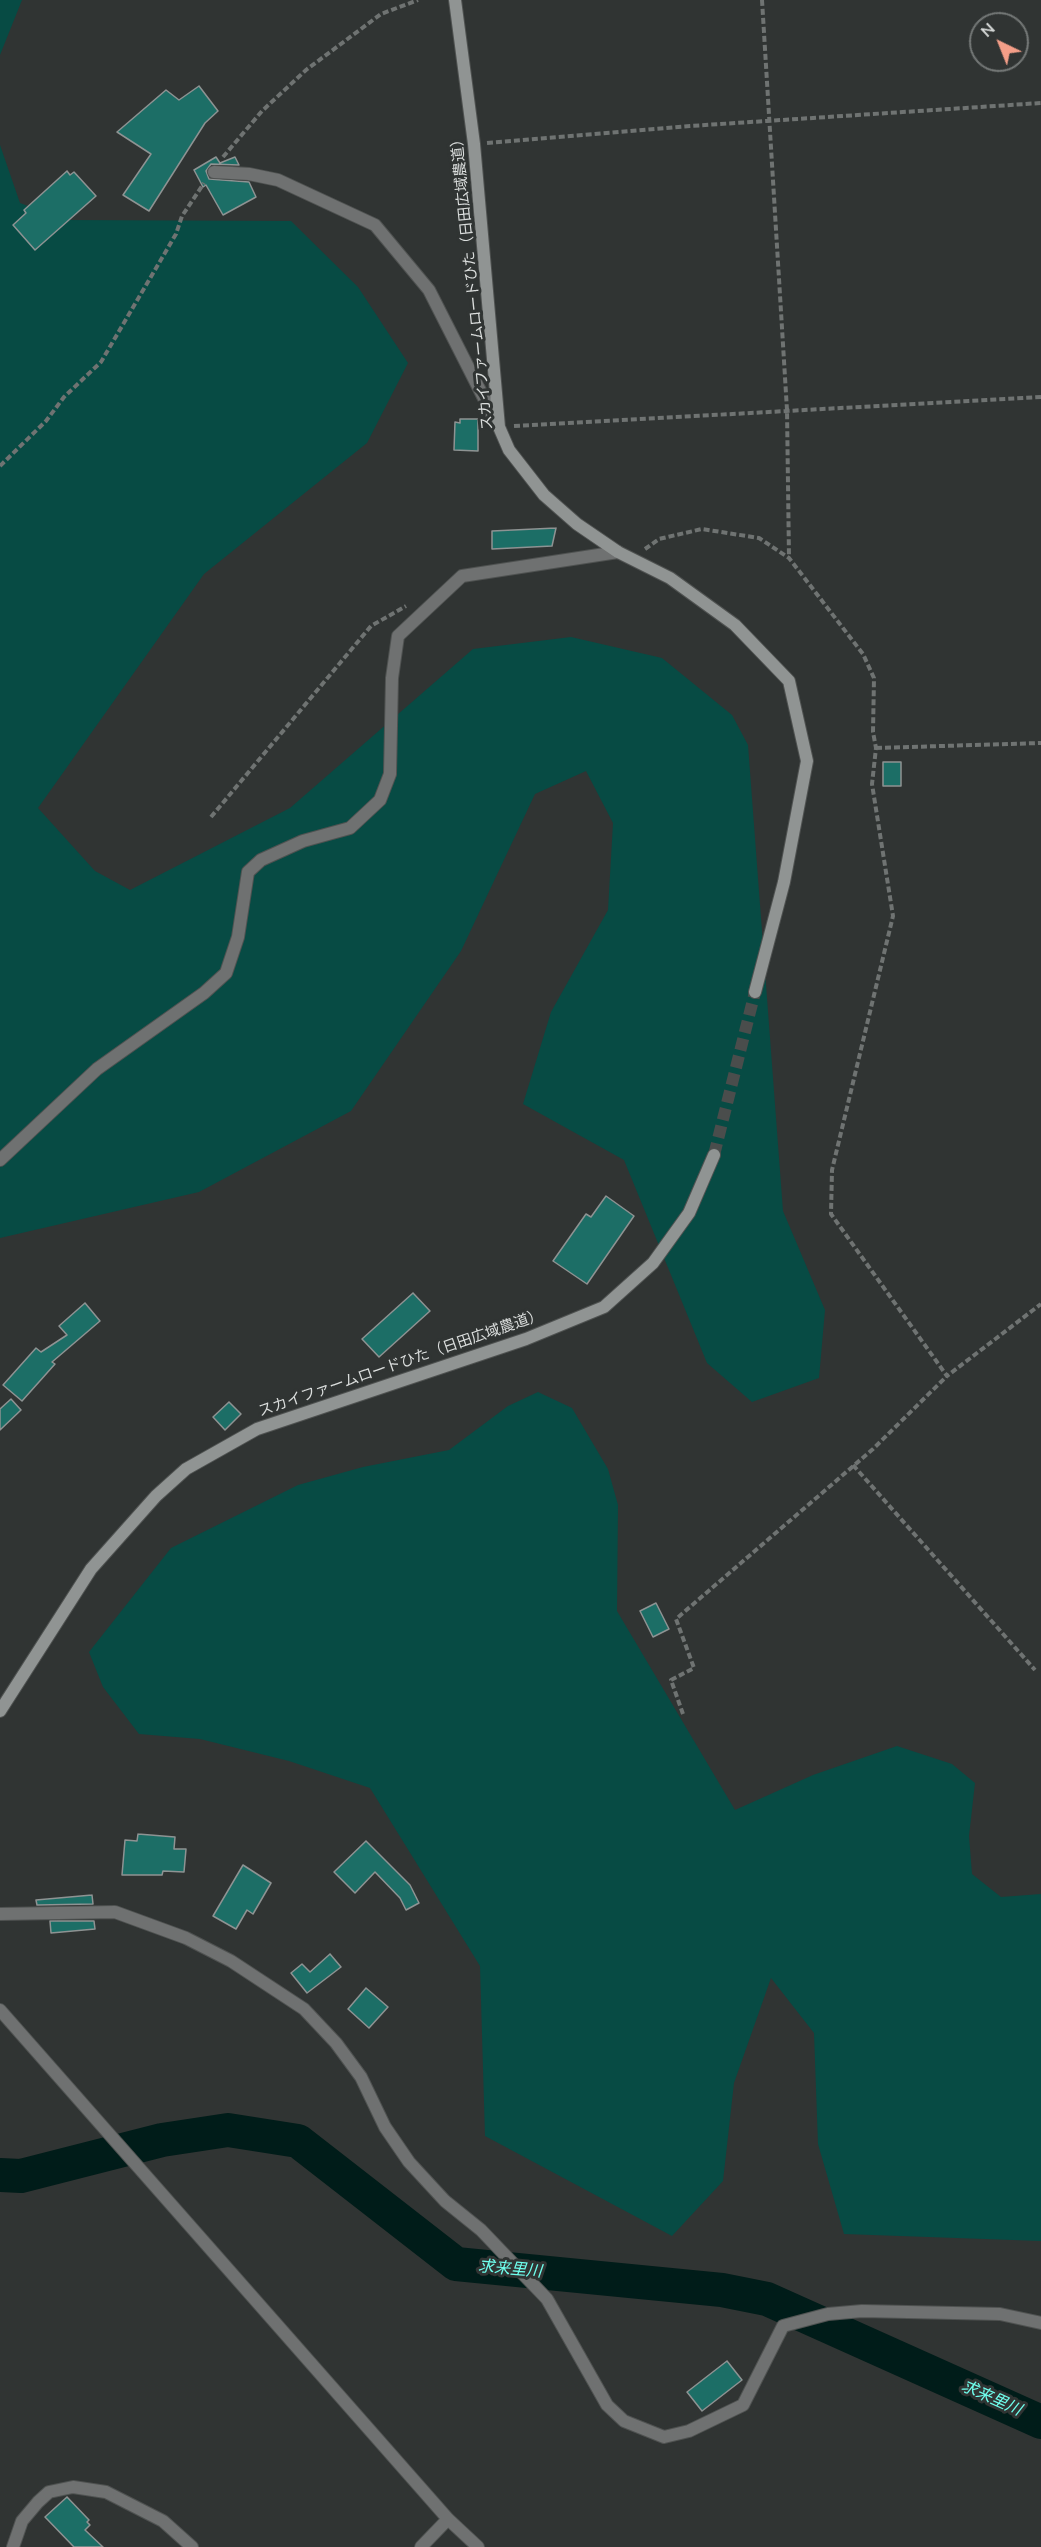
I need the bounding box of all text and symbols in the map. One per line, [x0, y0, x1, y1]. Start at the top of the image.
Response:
north arrow [969, 12, 1029, 72]
text: N [976, 18, 1000, 42]
street label: スカイファームロードひた（日田広域農道） [448, 131, 498, 431]
street label: スカイファームロードひた（日田広域農道） [256, 1307, 546, 1421]
water label: 求来里川 [477, 2258, 543, 2282]
water label: 求来里川 [958, 2377, 1024, 2421]

